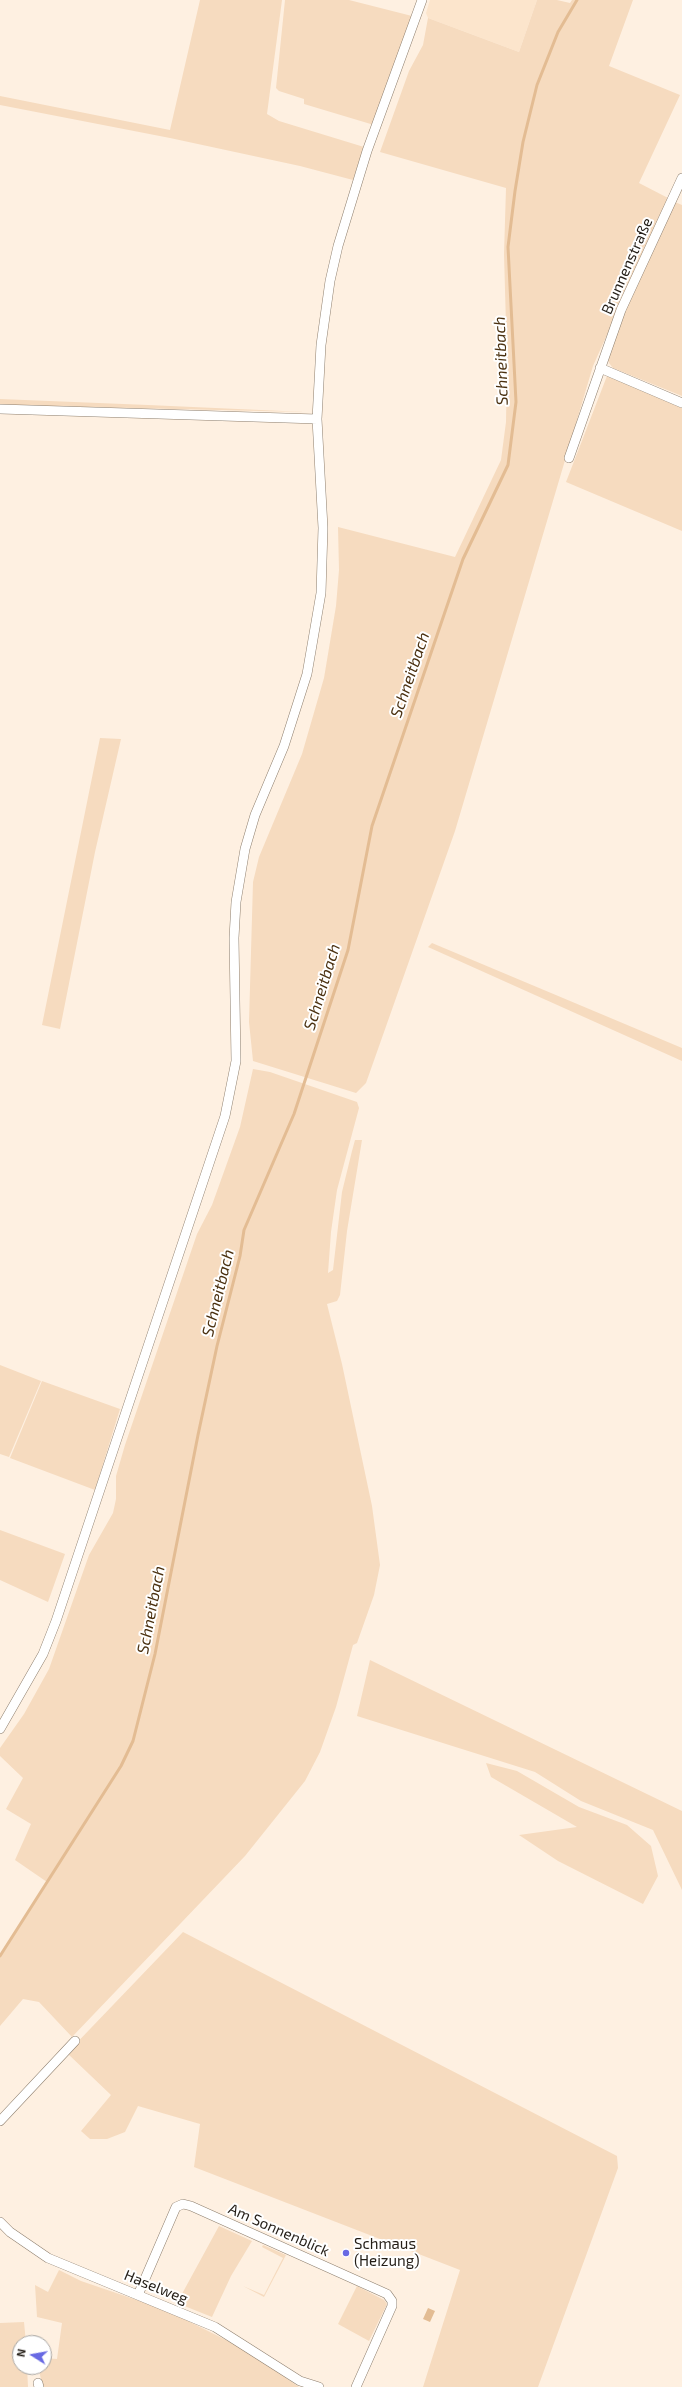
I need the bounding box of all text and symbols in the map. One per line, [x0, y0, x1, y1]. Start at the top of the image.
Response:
street label: Brunnenstraße [598, 215, 656, 317]
water label: Schneitbach [490, 316, 512, 406]
water label: Schneitbach [386, 630, 434, 720]
water label: Schneitbach [300, 942, 344, 1032]
water label: Schneitbach [198, 1247, 238, 1339]
water label: Schneitbach [133, 1564, 169, 1656]
street label: Am Sonnenblick [226, 2200, 332, 2260]
place label: Schmaus (Heizung) [354, 2235, 420, 2270]
marker: Schmaus (Heizung) [341, 2248, 351, 2258]
street label: Haselweg [122, 2266, 190, 2308]
north arrow [12, 2335, 52, 2375]
text: N [14, 2348, 28, 2358]

